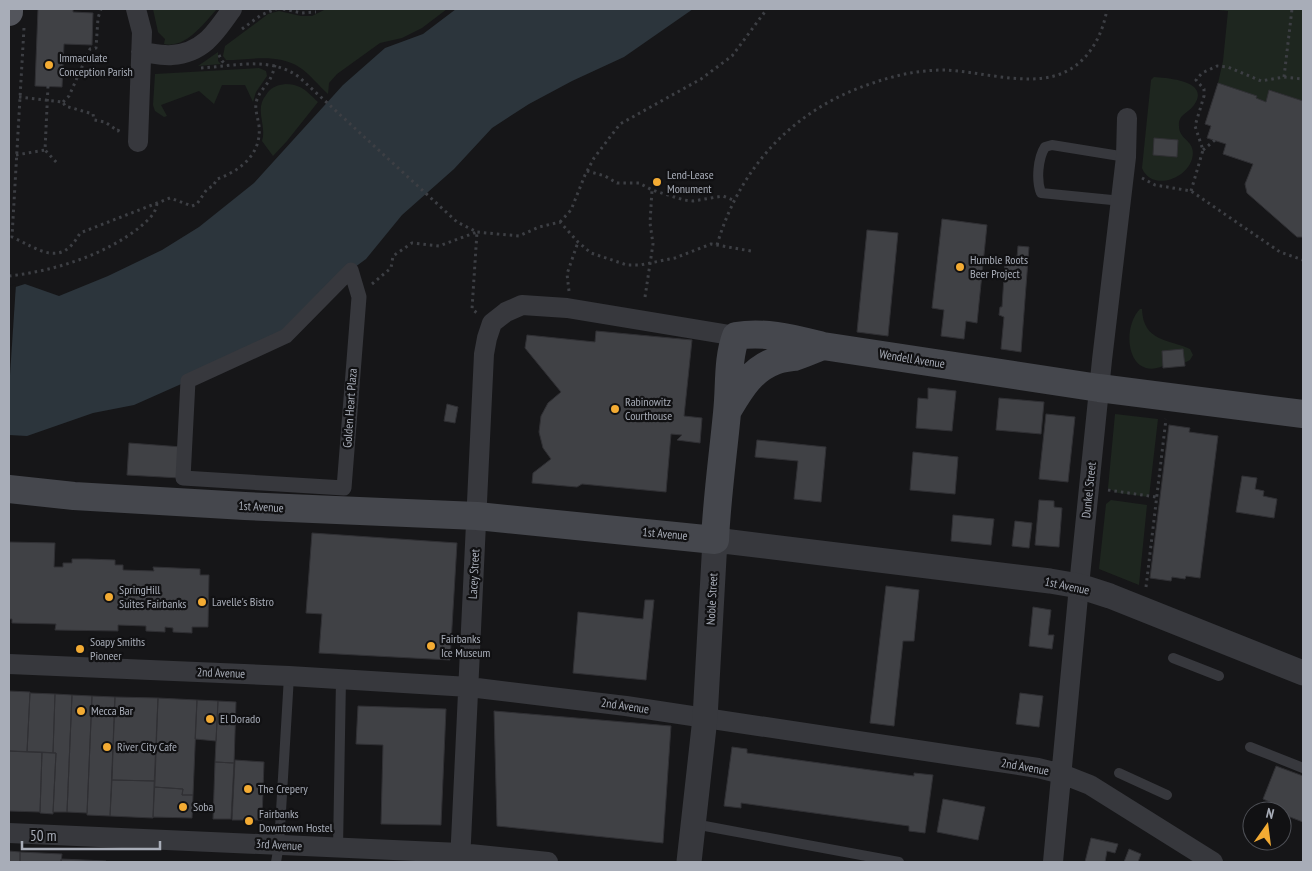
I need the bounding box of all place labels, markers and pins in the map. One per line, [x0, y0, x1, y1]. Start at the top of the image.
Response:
place label: Immaculate Conception Parish [59, 50, 133, 79]
marker: Immaculate Conception Parish [43, 59, 55, 71]
place label: Lend-Lease Monument [667, 167, 714, 196]
marker: Lend-Lease Monument [651, 176, 663, 188]
place label: Humble Roots Beer Project [970, 252, 1028, 281]
marker: Humble Roots Beer Project [954, 261, 966, 273]
place label: Rabinowitz Courthouse [625, 394, 672, 423]
marker: Rabinowitz Courthouse [609, 403, 621, 415]
place label: SpringHill Suites Fairbanks [119, 582, 186, 611]
marker: SpringHill Suites Fairbanks [103, 591, 115, 603]
place label: Lavelle's Bistro [212, 594, 274, 609]
marker: Lavelle's Bistro [196, 596, 208, 608]
place label: Fairbanks Ice Museum [441, 631, 490, 660]
place label: Soapy Smiths Pioneer [90, 634, 145, 663]
marker: Fairbanks Ice Museum [425, 640, 437, 652]
marker: Soapy Smiths Pioneer [74, 643, 86, 655]
place label: Mecca Bar [91, 703, 134, 718]
marker: Mecca Bar [75, 705, 87, 717]
place label: El Dorado [220, 711, 260, 726]
marker: El Dorado [204, 713, 216, 725]
place label: River City Cafe [117, 739, 177, 754]
marker: River City Cafe [101, 741, 113, 753]
place label: The Crepery [258, 781, 308, 796]
marker: The Crepery [242, 783, 254, 795]
place label: Soba [193, 799, 214, 814]
marker: Soba [177, 801, 189, 813]
place label: Fairbanks Downtown Hostel [259, 806, 333, 835]
marker: Fairbanks Downtown Hostel [243, 815, 255, 827]

